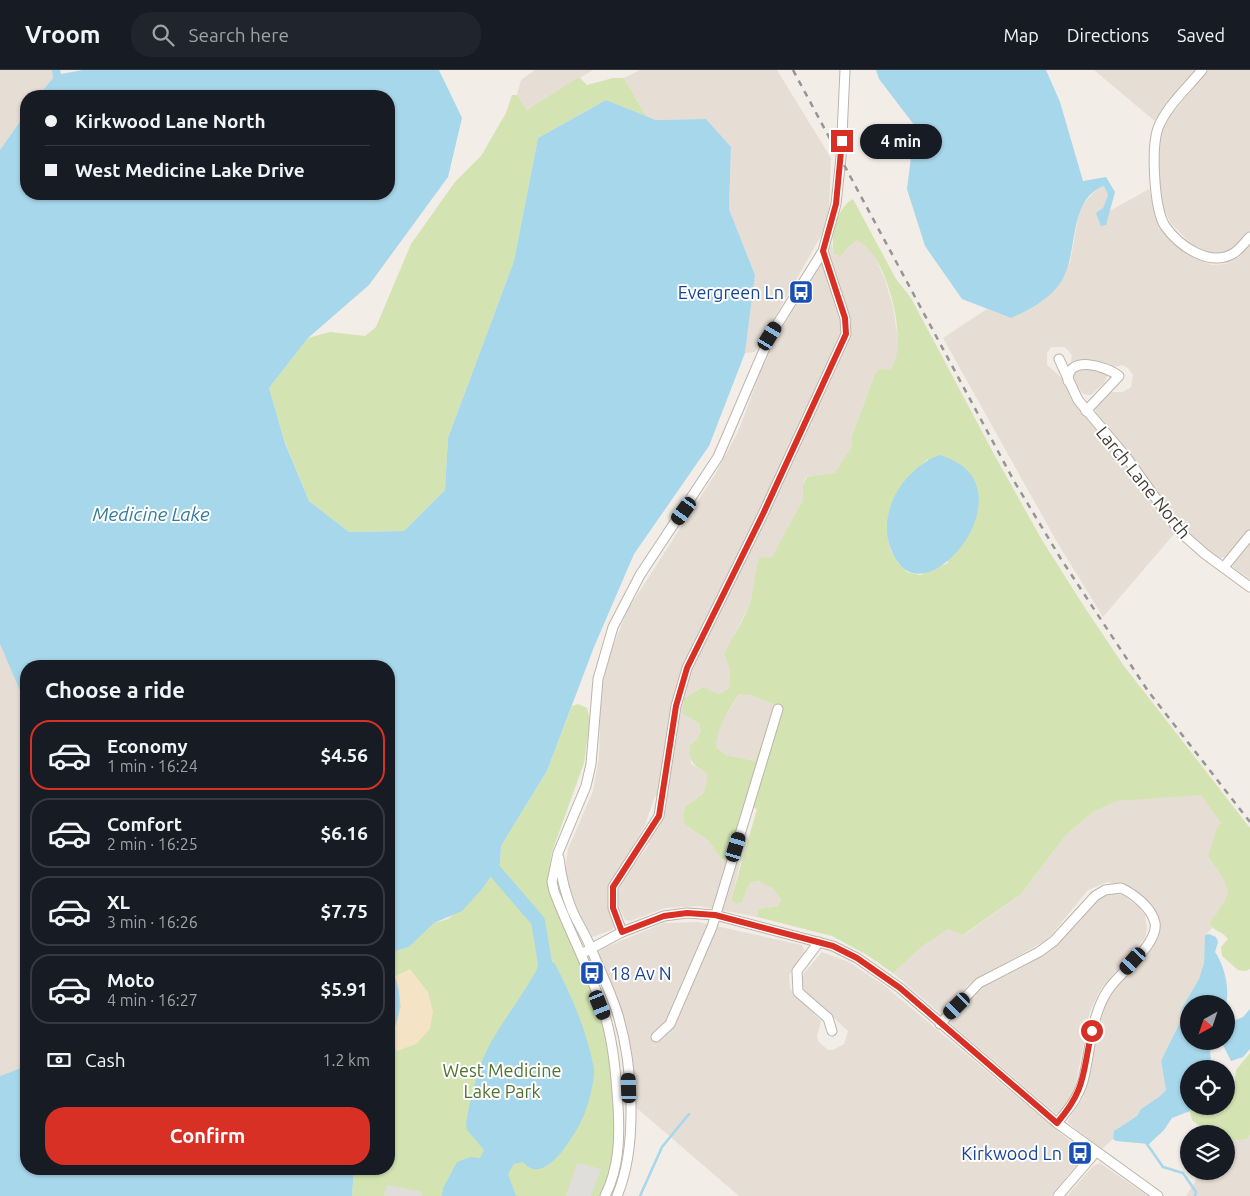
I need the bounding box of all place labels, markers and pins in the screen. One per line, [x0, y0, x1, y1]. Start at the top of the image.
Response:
bus stop icon: Evergreen Ln [788, 279, 814, 305]
place label: Evergreen Ln [678, 282, 784, 302]
bus stop icon: 18 Av N [579, 960, 605, 986]
place label: 18 Av N [610, 963, 672, 983]
bus stop icon: Kirkwood Ln [1067, 1140, 1093, 1166]
place label: Kirkwood Ln [961, 1143, 1062, 1163]

